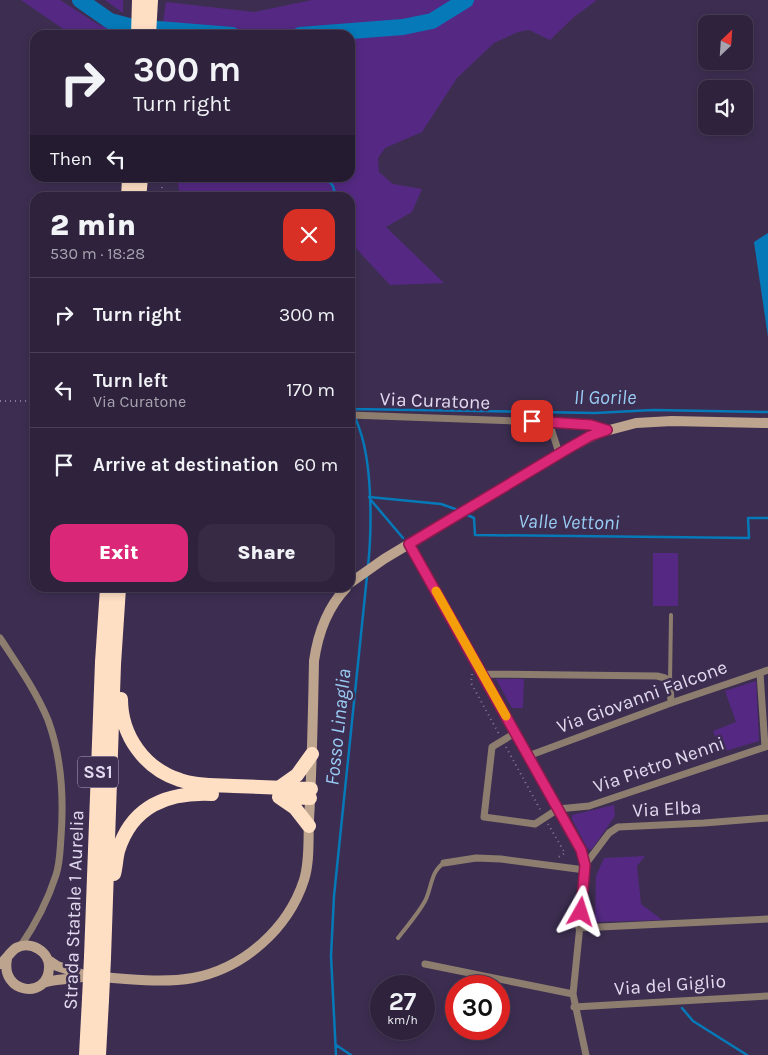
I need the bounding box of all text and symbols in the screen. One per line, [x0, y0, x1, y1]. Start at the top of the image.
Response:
north arrow [698, 15, 752, 70]
map controls [698, 15, 753, 135]
text: 300 m [133, 49, 241, 90]
icon: right [50, 50, 115, 115]
button: sound [698, 80, 753, 135]
text: Turn right [133, 91, 231, 117]
icon: left [102, 145, 130, 173]
text: Then [50, 148, 92, 170]
text: 2 min [50, 207, 136, 243]
button: close [283, 209, 335, 261]
text: 530 m · 18:28 [50, 244, 145, 263]
icon: right [50, 301, 78, 329]
text: Turn right [93, 304, 182, 326]
text: 300 m [279, 304, 335, 326]
text: Turn left [93, 370, 168, 392]
icon: left [50, 376, 78, 404]
text: 170 m [286, 379, 335, 401]
water label: Il Gorile [574, 386, 636, 409]
street label: Via Curatone [379, 388, 491, 414]
text: Via Curatone [93, 392, 186, 411]
pin [511, 400, 553, 442]
icon: arrive [518, 407, 546, 435]
icon: arrive [50, 451, 78, 479]
text: Arrive at destination [93, 454, 279, 476]
text: 60 m [294, 454, 338, 476]
water label: Valle Vettoni [518, 510, 620, 534]
button: Exit [50, 524, 188, 582]
button: Share [198, 524, 335, 582]
street label: Via Giovanni Falcone [554, 656, 730, 738]
water label: Fosso Linaglia [320, 668, 356, 786]
street label: Via Pietro Nenni [590, 732, 728, 798]
road number: SS1 [78, 756, 118, 788]
street label: Via Elba [632, 796, 702, 822]
street label: Strada Statale 1 Aurelia [60, 810, 88, 1010]
position arrow [554, 885, 606, 937]
street label: Via del Giglio [613, 970, 727, 1000]
speed limit sign: 30 [445, 975, 510, 1040]
text: 27 [389, 987, 416, 1016]
text: km/h [387, 1013, 418, 1027]

